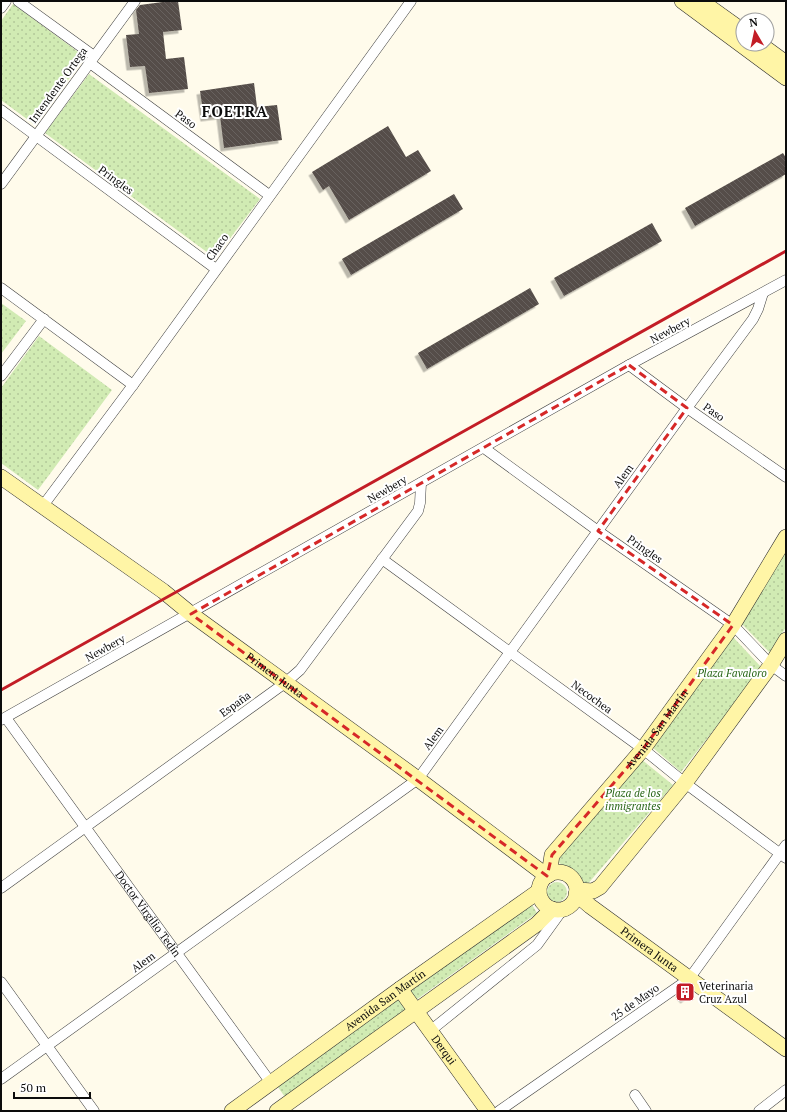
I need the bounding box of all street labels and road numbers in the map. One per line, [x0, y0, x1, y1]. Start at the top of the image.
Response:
street label: Intendente Ortega [26, 44, 90, 126]
street label: Paso [173, 107, 199, 131]
street label: Pringles [96, 163, 136, 198]
street label: Chaco [203, 231, 231, 263]
street label: Newbery [648, 313, 693, 346]
street label: Paso [701, 400, 727, 424]
street label: Alem [610, 461, 637, 491]
street label: Newbery [365, 472, 410, 506]
street label: Pringles [625, 532, 666, 566]
street label: Newbery [83, 631, 128, 665]
street label: Primera Junta [243, 649, 307, 701]
street label: Necochea [569, 677, 616, 717]
street label: Avenida San Martín [622, 686, 691, 772]
street label: España [217, 688, 254, 720]
street label: Alem [420, 723, 447, 753]
street label: Doctor Virgilio Tedín [112, 868, 184, 960]
street label: Primera Junta [618, 924, 681, 975]
street label: Alem [128, 948, 158, 975]
street label: Avenida San Martín [342, 966, 428, 1034]
street label: 25 de Mayo [608, 980, 662, 1024]
street label: Derqui [428, 1032, 459, 1067]

